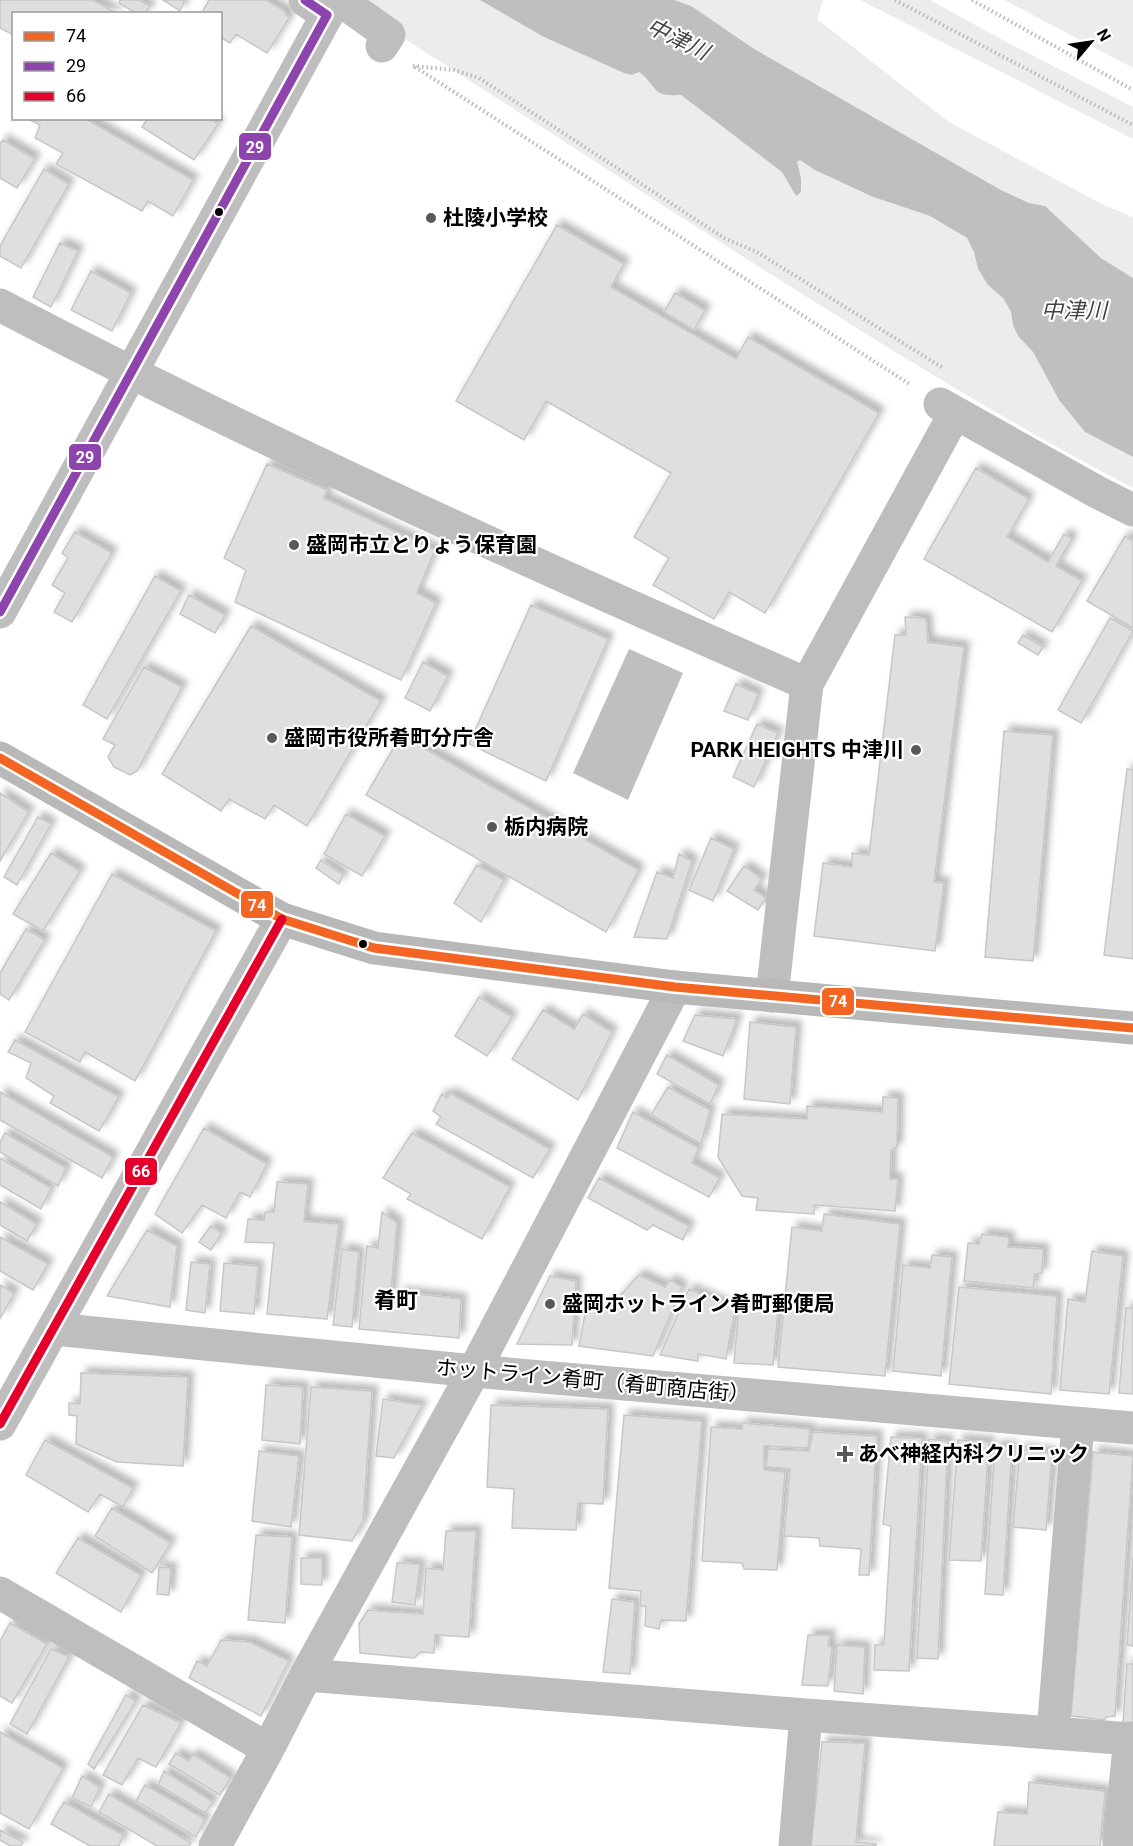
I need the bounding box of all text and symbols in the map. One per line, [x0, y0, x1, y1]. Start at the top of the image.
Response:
legend [12, 12, 222, 120]
north arrow [1061, 12, 1121, 72]
water label: 中津川 [643, 13, 715, 66]
text: 74 [66, 25, 86, 46]
text: N [1093, 25, 1115, 45]
text: 29 [66, 55, 86, 76]
text: 66 [66, 85, 86, 106]
line badge: 29 [238, 132, 272, 161]
text: 29 [246, 138, 264, 157]
unlabelled marker [213, 206, 225, 218]
place label: 杜陵小学校 [443, 206, 548, 230]
marker: 杜陵小学校 [424, 211, 438, 225]
water label: 中津川 [1041, 298, 1109, 323]
line badge: 29 [68, 443, 102, 471]
text: 29 [76, 448, 94, 467]
place label: 盛岡市立とりょう保育園 [306, 533, 537, 557]
marker: 盛岡市立とりょう保育園 [287, 538, 301, 552]
place label: 盛岡市役所肴町分庁舎 [284, 726, 494, 750]
marker: 盛岡市役所肴町分庁舎 [265, 731, 279, 745]
place label: PARK HEIGHTS 中津川 [690, 738, 904, 762]
marker: PARK HEIGHTS 中津川 [909, 743, 923, 757]
place label: 栃内病院 [504, 815, 588, 839]
marker: 栃内病院 [485, 820, 499, 834]
line badge: 74 [240, 890, 274, 919]
text: 74 [248, 896, 266, 915]
unlabelled marker [357, 938, 369, 950]
line badge: 74 [821, 987, 855, 1016]
text: 74 [829, 992, 847, 1011]
line badge: 66 [124, 1157, 158, 1186]
text: 66 [132, 1162, 150, 1181]
district label: 肴町 [374, 1288, 418, 1313]
place label: 盛岡ホットライン肴町郵便局 [562, 1292, 835, 1316]
marker: 盛岡ホットライン肴町郵便局 [543, 1297, 557, 1311]
street label: ホットライン肴町（肴町商店街） [435, 1355, 751, 1407]
place label: あべ神経内科クリニック [858, 1442, 1089, 1466]
marker: あべ神経内科クリニック [836, 1445, 854, 1463]

